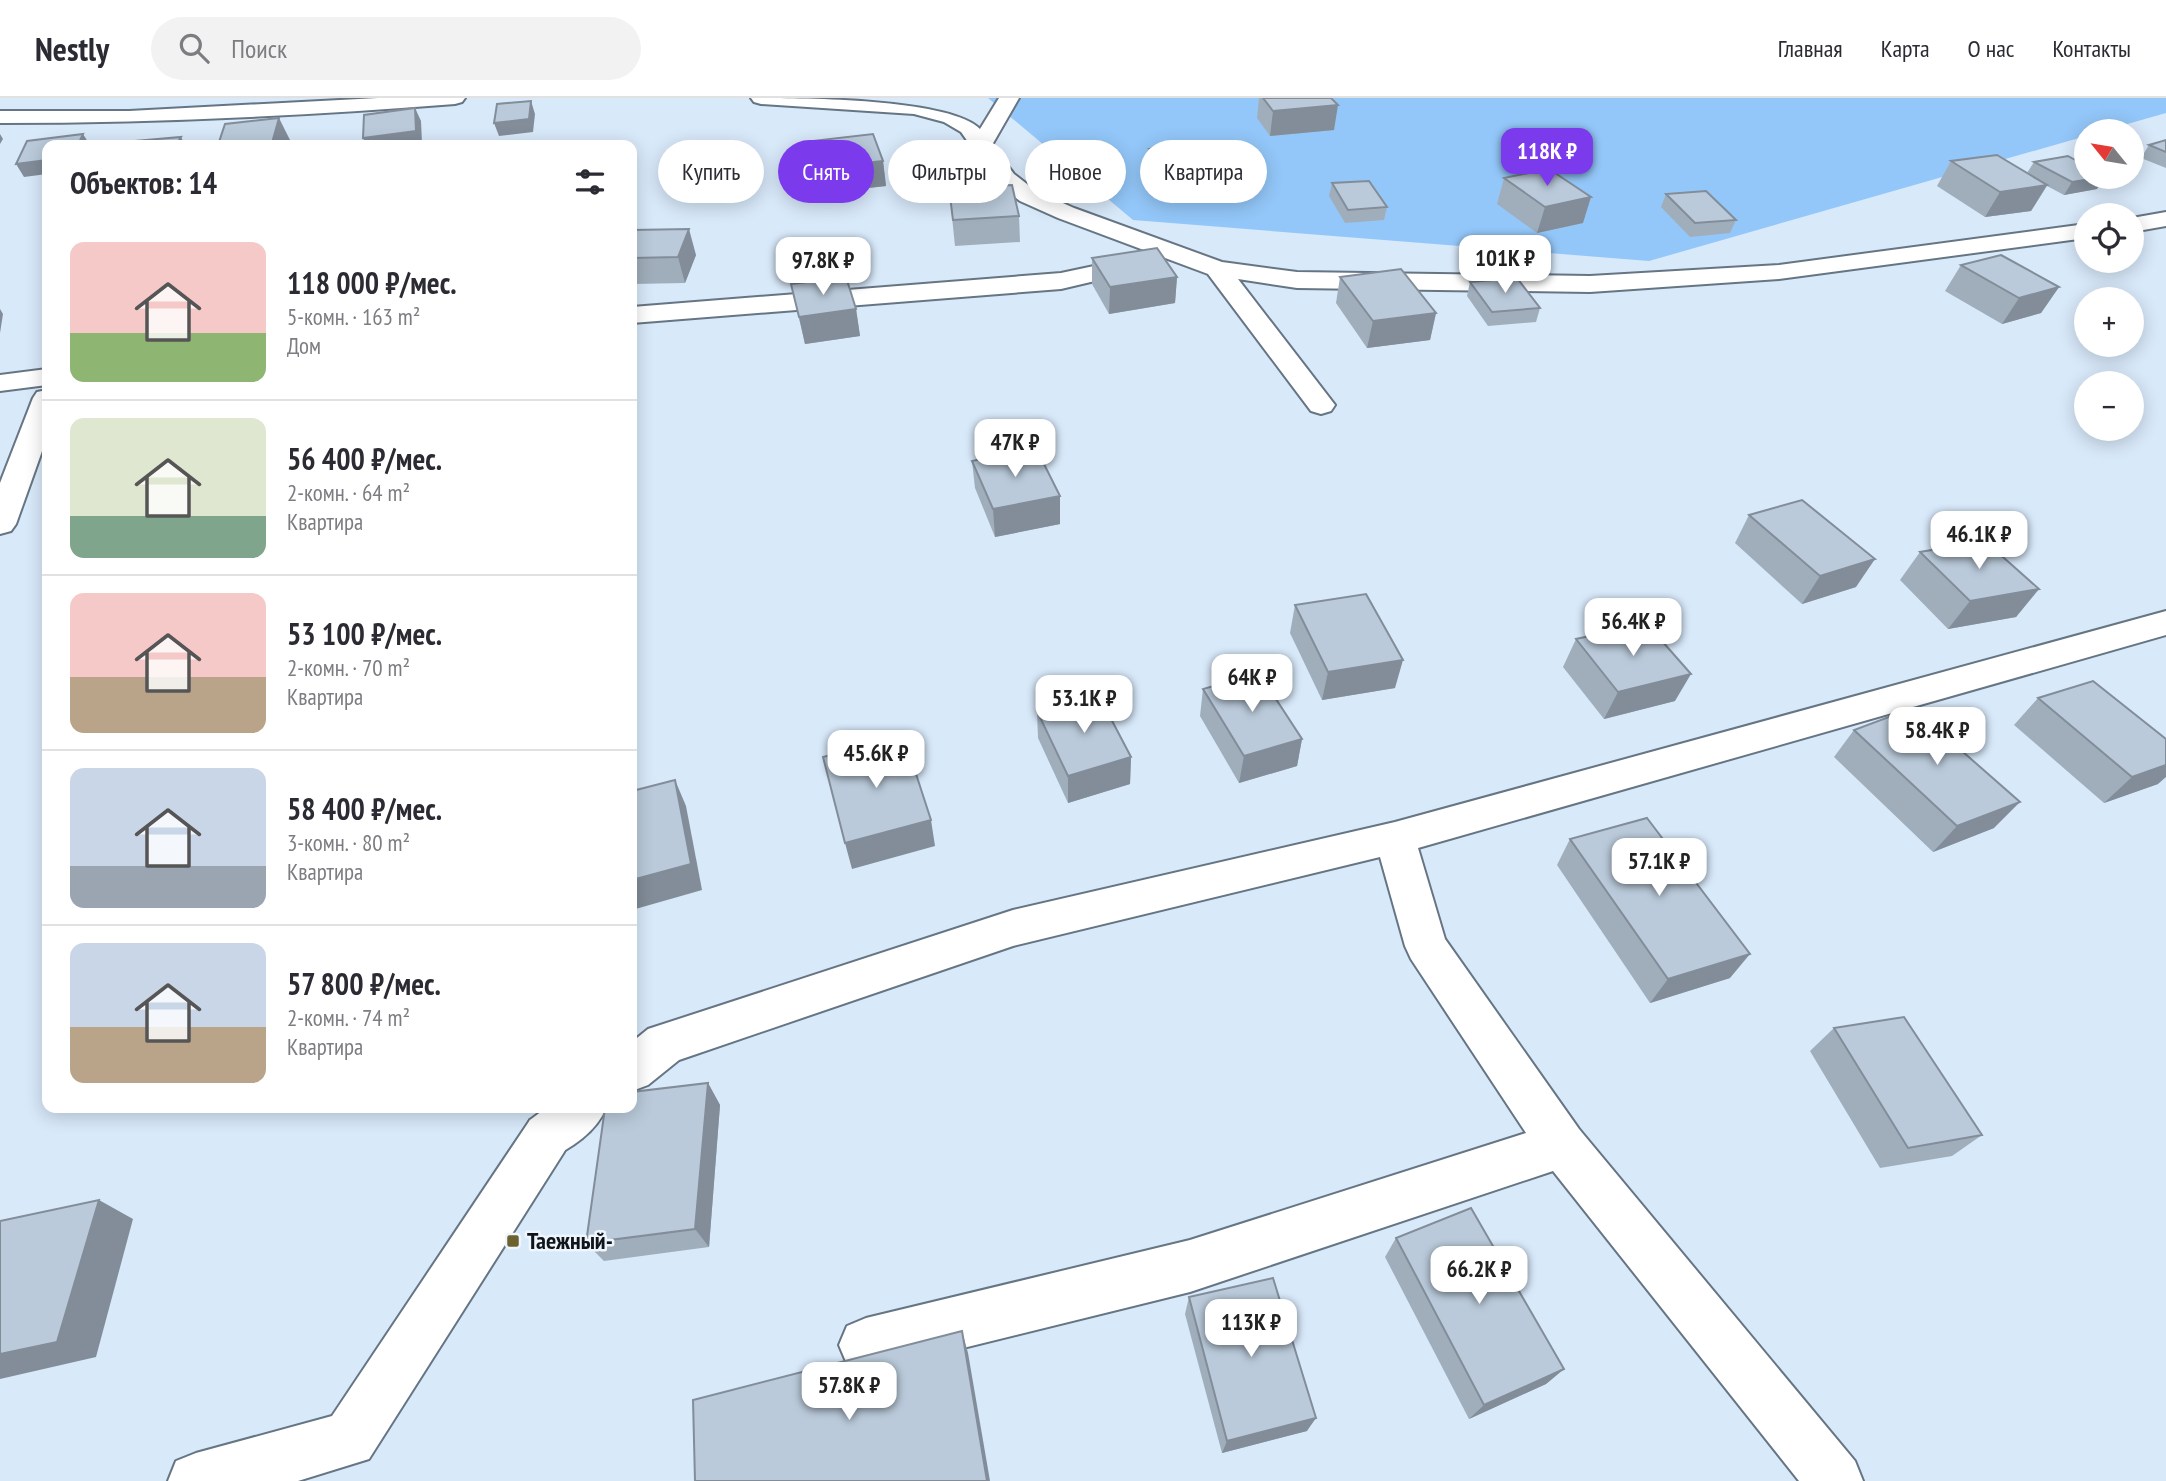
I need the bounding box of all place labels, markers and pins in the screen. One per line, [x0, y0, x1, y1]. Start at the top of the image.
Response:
pin: 118K ₽ [1490, 129, 1604, 188]
pin: 101K ₽ [1448, 236, 1562, 295]
pin: 97.8K ₽ [758, 238, 888, 297]
pin: 47K ₽ [966, 420, 1064, 479]
pin: 46.1K ₽ [1914, 512, 2044, 571]
pin: 56.4K ₽ [1568, 598, 1698, 658]
pin: 64K ₽ [1203, 654, 1301, 714]
pin: 53.1K ₽ [1019, 676, 1149, 735]
pin: 58.4K ₽ [1872, 708, 2002, 767]
pin: 45.6K ₽ [811, 730, 941, 790]
pin: 57.1K ₽ [1594, 838, 1724, 898]
place label: Таежный- [527, 1225, 613, 1256]
marker: Таежный- [505, 1233, 521, 1249]
pin: 66.2K ₽ [1414, 1246, 1544, 1306]
pin: 113K ₽ [1194, 1300, 1308, 1359]
pin: 57.8K ₽ [784, 1362, 914, 1422]

